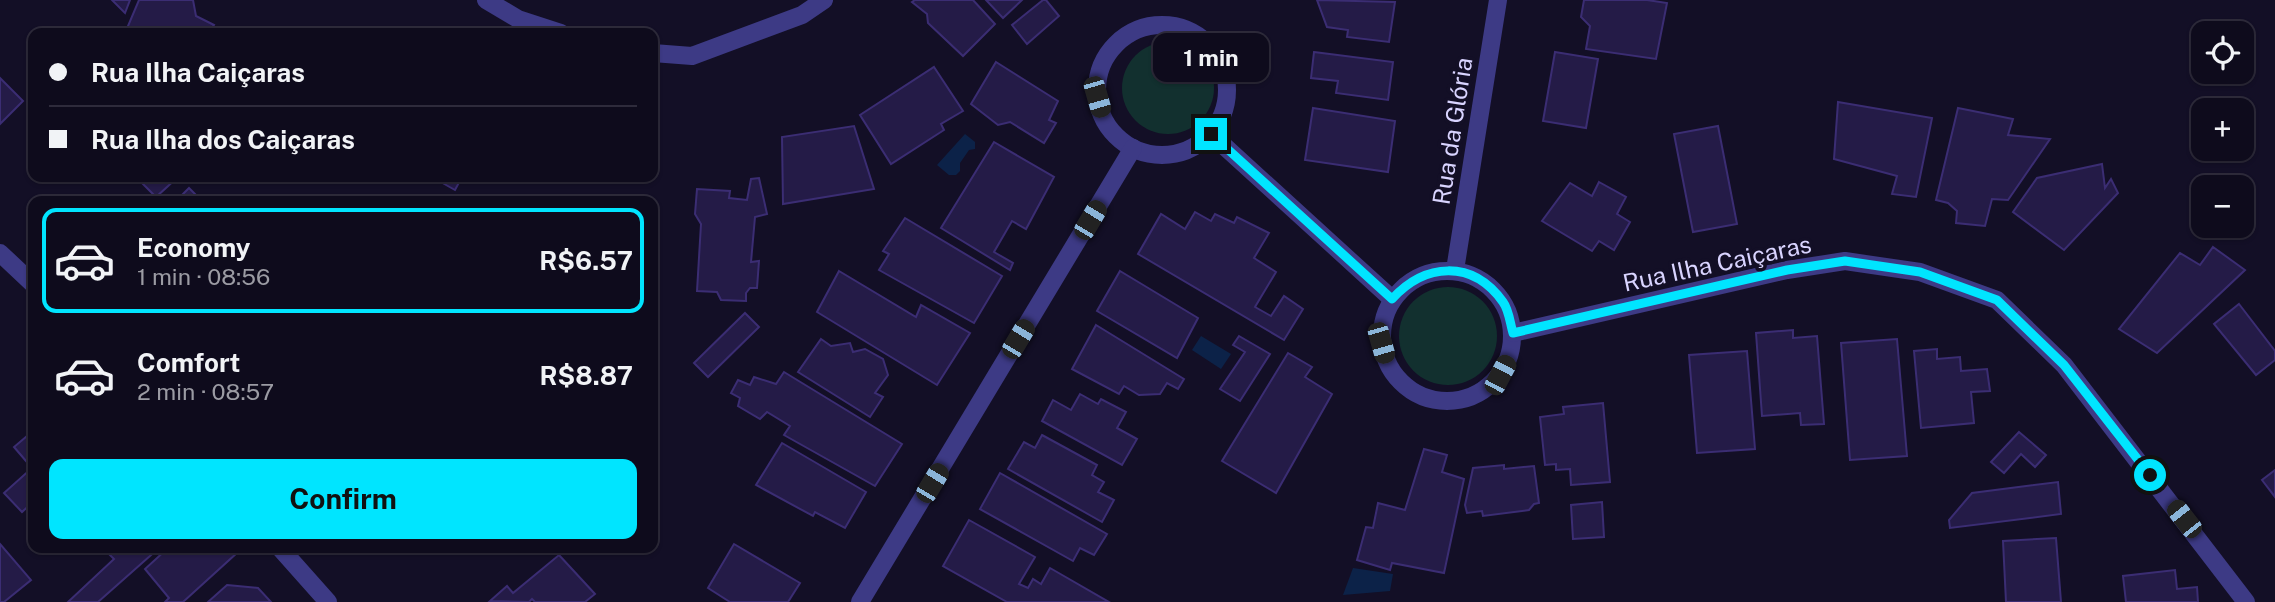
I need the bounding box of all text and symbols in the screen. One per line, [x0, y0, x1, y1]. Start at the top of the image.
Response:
map controls [2191, 21, 2254, 238]
button: locate [2191, 21, 2254, 84]
callout: 1 min [1153, 32, 1269, 82]
text: 1 min [1183, 44, 1239, 71]
street label: Rua da Glória [1427, 55, 1477, 207]
text: Rua Ilha Caiçaras [91, 57, 305, 88]
car [1082, 74, 1113, 120]
button: + [2191, 98, 2254, 161]
route end [1195, 118, 1227, 150]
text: Rua Ilha dos Caiçaras [91, 124, 355, 155]
button: − [2191, 175, 2254, 238]
car [1071, 197, 1110, 243]
icon: car [53, 229, 116, 292]
street label: Rua Ilha Caiçaras [1620, 229, 1814, 297]
text: Economy [137, 232, 250, 263]
text: R$6.57 [539, 245, 633, 276]
text: 1 min · 08:56 [137, 263, 270, 290]
car [999, 316, 1038, 362]
car [1366, 320, 1397, 366]
icon: car [53, 344, 116, 407]
text: Comfort [137, 347, 240, 378]
car [1481, 352, 1520, 398]
text: R$8.87 [539, 360, 633, 391]
text: 2 min · 08:57 [137, 378, 274, 405]
button: Confirm [49, 459, 637, 539]
route start [2134, 459, 2166, 491]
car [913, 460, 952, 506]
car [2163, 496, 2206, 542]

